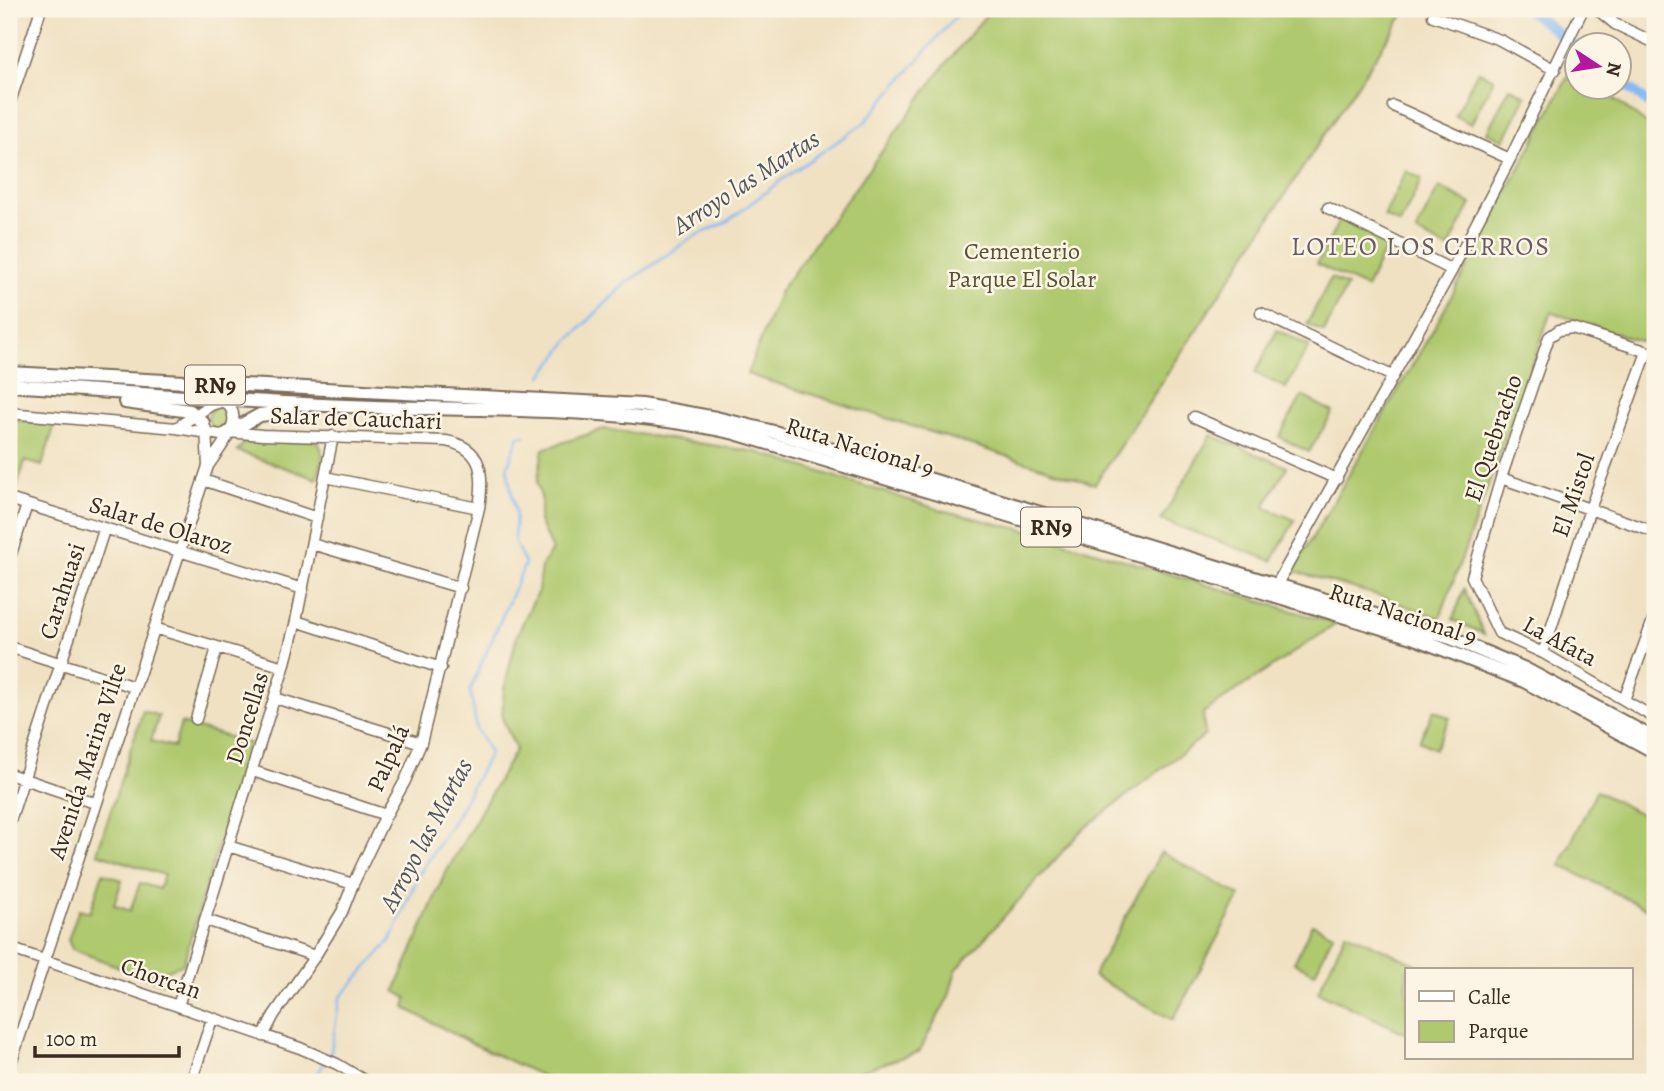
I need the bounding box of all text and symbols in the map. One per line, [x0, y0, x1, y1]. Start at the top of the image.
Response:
north arrow [1562, 32, 1632, 102]
text: N [1599, 60, 1628, 79]
water label: Arroyo las Martas [664, 121, 827, 244]
district label: LOTEO LOS CERROS [1291, 229, 1551, 264]
park label: Cementerio Parque El Solar [948, 235, 1096, 295]
road number: RN9 [185, 366, 245, 404]
street label: El Quebracho [1456, 370, 1530, 506]
street label: Salar de Cauchari [269, 399, 443, 437]
street label: Ruta Nacional 9 [782, 409, 938, 485]
street label: El Mistol [1544, 449, 1602, 541]
street label: Salar de Olaroz [85, 488, 237, 562]
road number: RN9 [1021, 508, 1081, 547]
street label: Carahuasi [31, 539, 93, 643]
street label: Ruta Nacional 9 [1325, 575, 1481, 653]
street label: La Afata [1517, 608, 1604, 674]
street label: Avenida Marina Vilte [40, 659, 134, 864]
street label: Doncellas [218, 668, 276, 768]
street label: Palpalá [359, 718, 417, 797]
water label: Arroyo las Martas [370, 752, 481, 920]
street label: Chorcan [117, 949, 205, 1007]
legend [1405, 968, 1632, 1060]
text: Calle [1468, 983, 1511, 1011]
scale bar [35, 1014, 178, 1058]
text: Parque [1468, 1017, 1528, 1045]
text: 100 m [46, 1025, 97, 1053]

